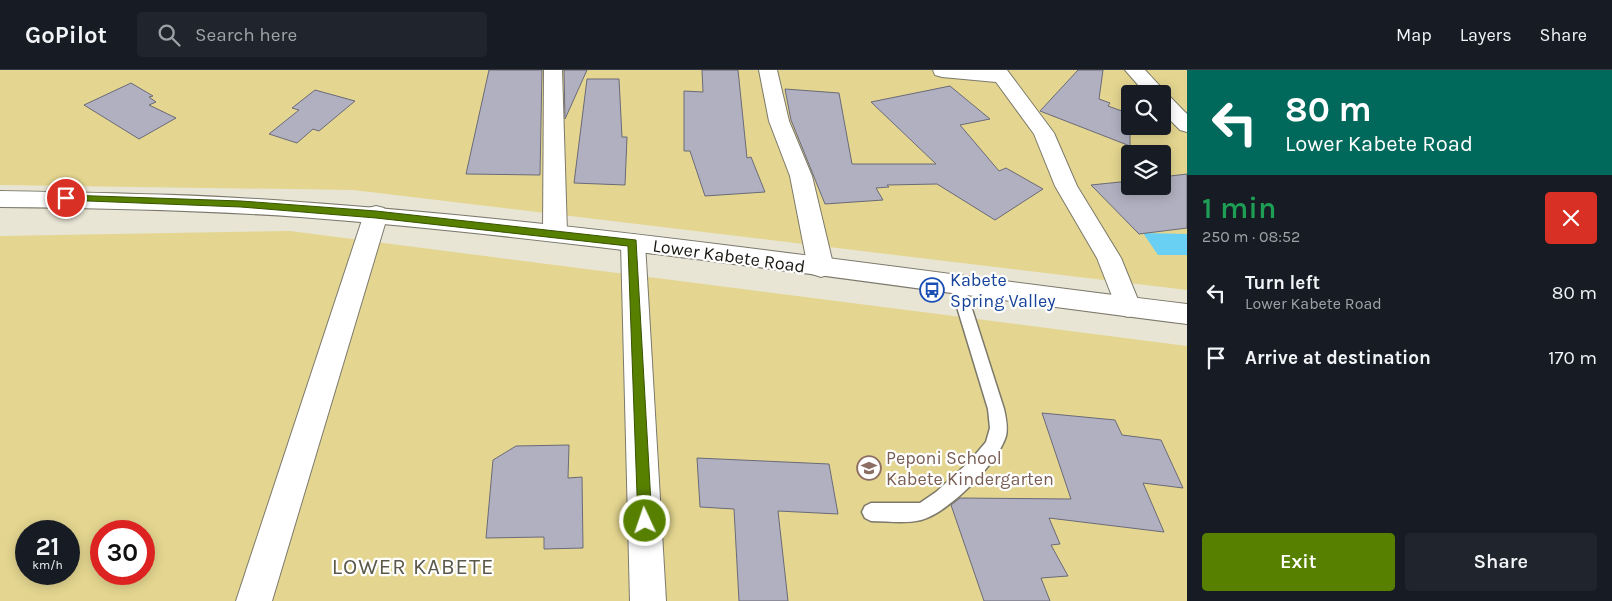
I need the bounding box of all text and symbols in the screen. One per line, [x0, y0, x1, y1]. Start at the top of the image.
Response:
search box [137, 12, 487, 57]
text: GoPilot [25, 21, 107, 49]
icon: search [155, 21, 183, 49]
text: Search here [195, 24, 297, 46]
text: Map [1396, 24, 1432, 46]
text: Layers [1460, 24, 1512, 46]
text: Share [1540, 24, 1587, 46]
map controls [1121, 85, 1171, 195]
button: search [1121, 85, 1171, 135]
text: 80 m [1285, 89, 1372, 130]
icon: left [1202, 90, 1267, 155]
text: Lower Kabete Road [1285, 131, 1473, 157]
button: layers [1121, 145, 1171, 195]
pin [45, 177, 87, 219]
icon: arrive [52, 184, 80, 212]
text: 1 min [1202, 190, 1276, 226]
button: close [1545, 192, 1597, 244]
text: 250 m · 08:52 [1202, 227, 1300, 246]
street label: Lower Kabete Road [651, 234, 807, 278]
place label: Kabete Spring Valley [950, 269, 1056, 312]
text: Turn left [1245, 272, 1320, 294]
bus stop icon: Kabete Spring Valley [919, 277, 945, 303]
icon: left [1202, 279, 1230, 307]
text: 80 m [1552, 282, 1597, 304]
text: Lower Kabete Road [1245, 294, 1382, 313]
icon: arrive [1202, 344, 1230, 372]
text: Arrive at destination [1245, 347, 1431, 369]
text: 170 m [1548, 347, 1597, 369]
place label: Peponi School Kabete Kindergarten [886, 447, 1054, 490]
school or university icon: Peponi School Kabete Kindergarten [856, 455, 882, 481]
position arrow [618, 494, 670, 546]
speed limit sign: 30 [90, 520, 155, 585]
text: 21 [35, 532, 60, 561]
button: Exit [1202, 533, 1395, 591]
button: Share [1405, 533, 1597, 591]
district label: LOWER KABETE [332, 554, 494, 580]
text: km/h [32, 558, 63, 572]

